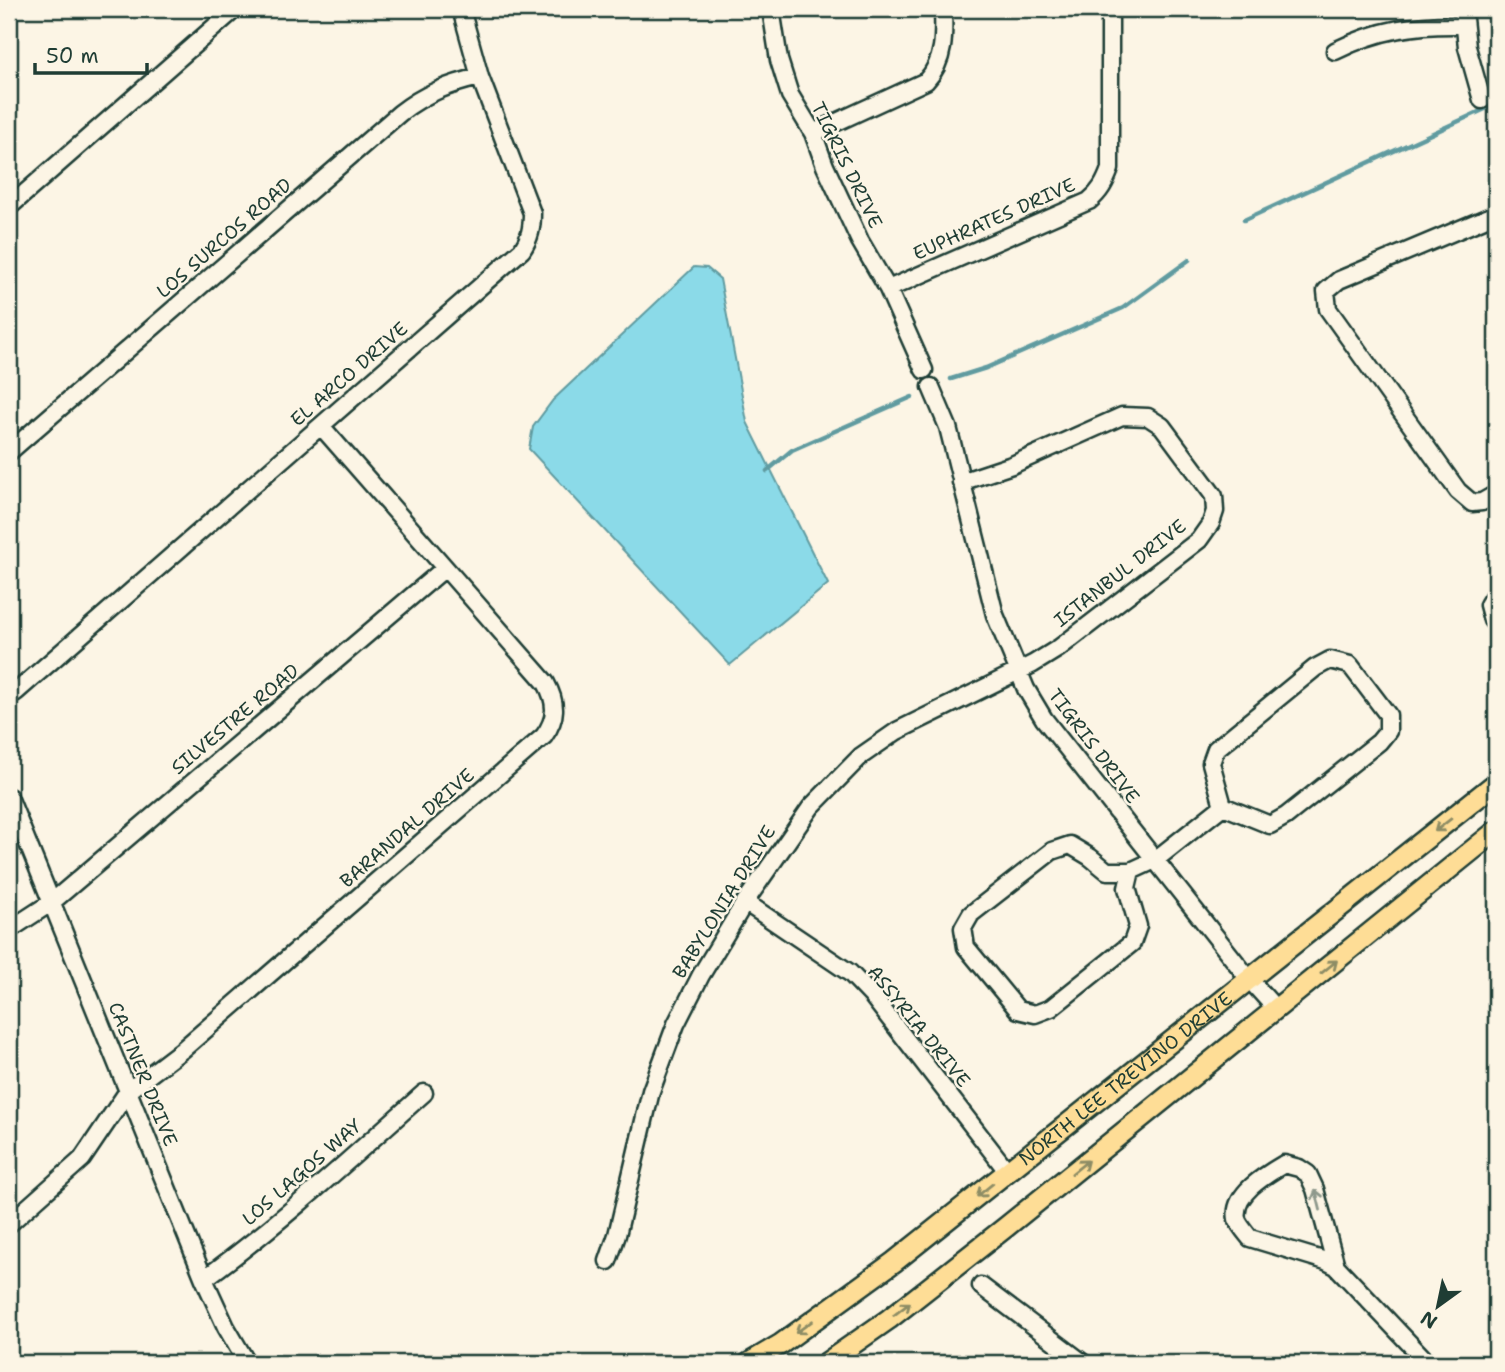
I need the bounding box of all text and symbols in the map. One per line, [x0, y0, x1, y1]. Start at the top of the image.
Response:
scale bar [35, 32, 147, 76]
text: 50 m [46, 42, 99, 70]
street label: TIGRIS DRIVE [806, 98, 888, 232]
street label: LOS SURCOS ROAD [151, 172, 297, 304]
street label: EUPHRATES DRIVE [909, 172, 1079, 266]
street label: EL ARCO DRIVE [285, 316, 413, 432]
street label: ISTANBUL DRIVE [1049, 513, 1191, 632]
street label: SILVESTRE ROAD [166, 658, 304, 780]
street label: TIGRIS DRIVE [1043, 684, 1145, 809]
street label: BARANDAL DRIVE [334, 763, 480, 893]
one-way arrow [1434, 818, 1452, 833]
street label: BABYLONIA DRIVE [667, 821, 781, 983]
one-way arrow [1320, 959, 1338, 974]
street label: ASSYRIA DRIVE [862, 960, 976, 1092]
street label: NORTH LEE TREVINO DRIVE [1013, 986, 1237, 1171]
street label: CASTNER DRIVE [103, 998, 183, 1150]
street label: LOS LAGOS WAY [237, 1113, 368, 1231]
one-way arrow [1070, 1160, 1088, 1175]
one-way arrow [977, 1182, 995, 1197]
one-way arrow [1311, 1189, 1324, 1212]
north arrow [1404, 1270, 1474, 1340]
one-way arrow [892, 1302, 910, 1317]
text: N [1416, 1305, 1442, 1334]
one-way arrow [795, 1320, 814, 1335]

